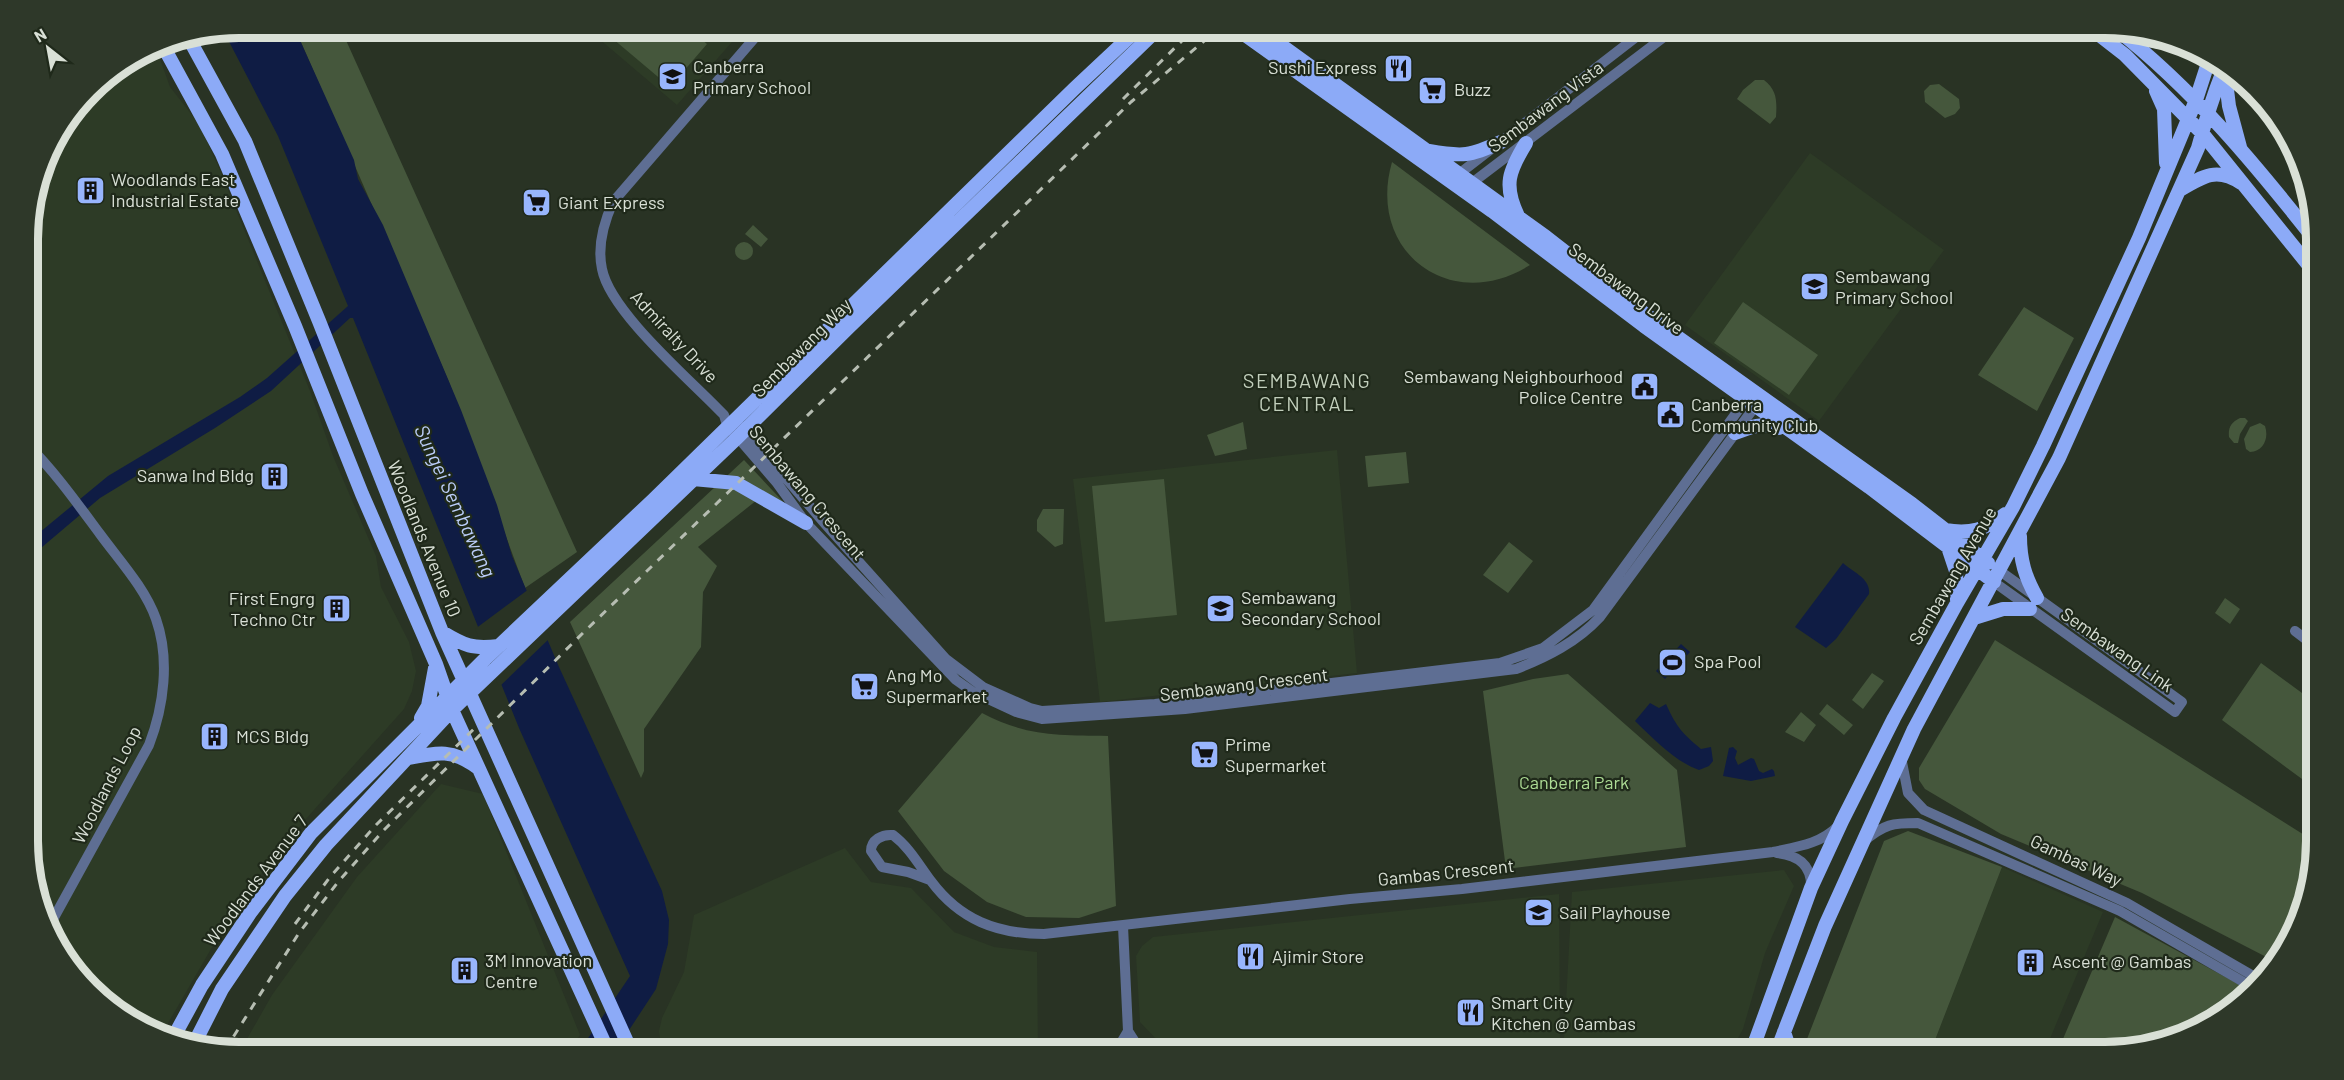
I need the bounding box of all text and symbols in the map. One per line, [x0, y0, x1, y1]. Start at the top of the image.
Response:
north arrow [18, 18, 78, 78]
text: N [31, 24, 49, 46]
restaurant icon: Sushi Express [1382, 52, 1414, 84]
place label: Canberra Primary School [693, 55, 811, 98]
place label: Sushi Express [1268, 56, 1377, 78]
street label: Sembawang Vista [1484, 56, 1607, 157]
school or university icon: Canberra Primary School [656, 61, 688, 93]
supermarket icon: Buzz [1417, 74, 1449, 106]
place label: Buzz [1454, 78, 1491, 100]
place label: Woodlands East Industrial Estate [111, 168, 239, 211]
building icon: Woodlands East Industrial Estate [74, 174, 106, 206]
supermarket icon: Giant Express [521, 187, 553, 219]
place label: Giant Express [558, 191, 665, 213]
street label: Sembawang Drive [1565, 238, 1689, 339]
place label: Sembawang Primary School [1835, 265, 1953, 308]
school or university icon: Sembawang Primary School [1798, 271, 1830, 303]
street label: Admiralty Drive [626, 286, 723, 387]
street label: Sembawang Way [747, 293, 855, 401]
place label: Sembawang Neighbourhood Police Centre [1404, 365, 1623, 408]
district label: SEMBAWANG CENTRAL [1243, 368, 1371, 415]
public building icon: Sembawang Neighbourhood Police Centre [1628, 371, 1660, 403]
place label: Canberra Community Club [1691, 393, 1818, 436]
public building icon: Canberra Community Club [1654, 399, 1686, 431]
water label: Sungei Sembawang [410, 420, 502, 581]
street label: Sembawang Crescent [745, 420, 871, 564]
street label: Woodlands Avenue 10 [384, 457, 466, 620]
building icon: Sanwa Ind Bldg [259, 460, 291, 492]
place label: Sanwa Ind Bldg [137, 464, 254, 486]
street label: Sembawang Avenue [1904, 502, 2001, 649]
place label: Sembawang Secondary School [1241, 586, 1381, 629]
place label: First Engrg Techno Ctr [229, 587, 315, 630]
school or university icon: Sembawang Secondary School [1204, 592, 1236, 624]
building icon: First Engrg Techno Ctr [320, 593, 352, 625]
street label: Sembawang Link [2057, 602, 2178, 696]
sports icon: Spa Pool [1657, 646, 1689, 678]
place label: Spa Pool [1694, 650, 1761, 672]
street label: Sembawang Crescent [1158, 663, 1329, 705]
place label: Ang Mo Supermarket [886, 664, 987, 707]
supermarket icon: Ang Mo Supermarket [849, 670, 881, 702]
building icon: MCS Bldg [199, 721, 231, 753]
street label: Woodlands Loop [67, 722, 145, 847]
place label: MCS Bldg [236, 725, 309, 747]
place label: Prime Supermarket [1225, 733, 1326, 776]
supermarket icon: Prime Supermarket [1188, 739, 1220, 771]
park label: Canberra Park [1519, 771, 1629, 793]
street label: Woodlands Avenue 7 [199, 810, 312, 950]
street label: Gambas Way [2027, 829, 2126, 891]
street label: Gambas Crescent [1377, 854, 1515, 890]
school or university icon: Sail Playhouse [1522, 897, 1554, 929]
place label: Sail Playhouse [1559, 901, 1670, 923]
restaurant icon: Ajimir Store [1235, 941, 1267, 973]
place label: Ajimir Store [1272, 945, 1364, 967]
building icon: Ascent @ Gambas [2015, 946, 2047, 978]
place label: 3M Innovation Centre [485, 949, 592, 992]
place label: Ascent @ Gambas [2052, 950, 2191, 972]
building icon: 3M Innovation Centre [448, 955, 480, 987]
place label: Smart City Kitchen @ Gambas [1491, 991, 1636, 1034]
restaurant icon: Smart City Kitchen @ Gambas [1454, 997, 1486, 1029]

